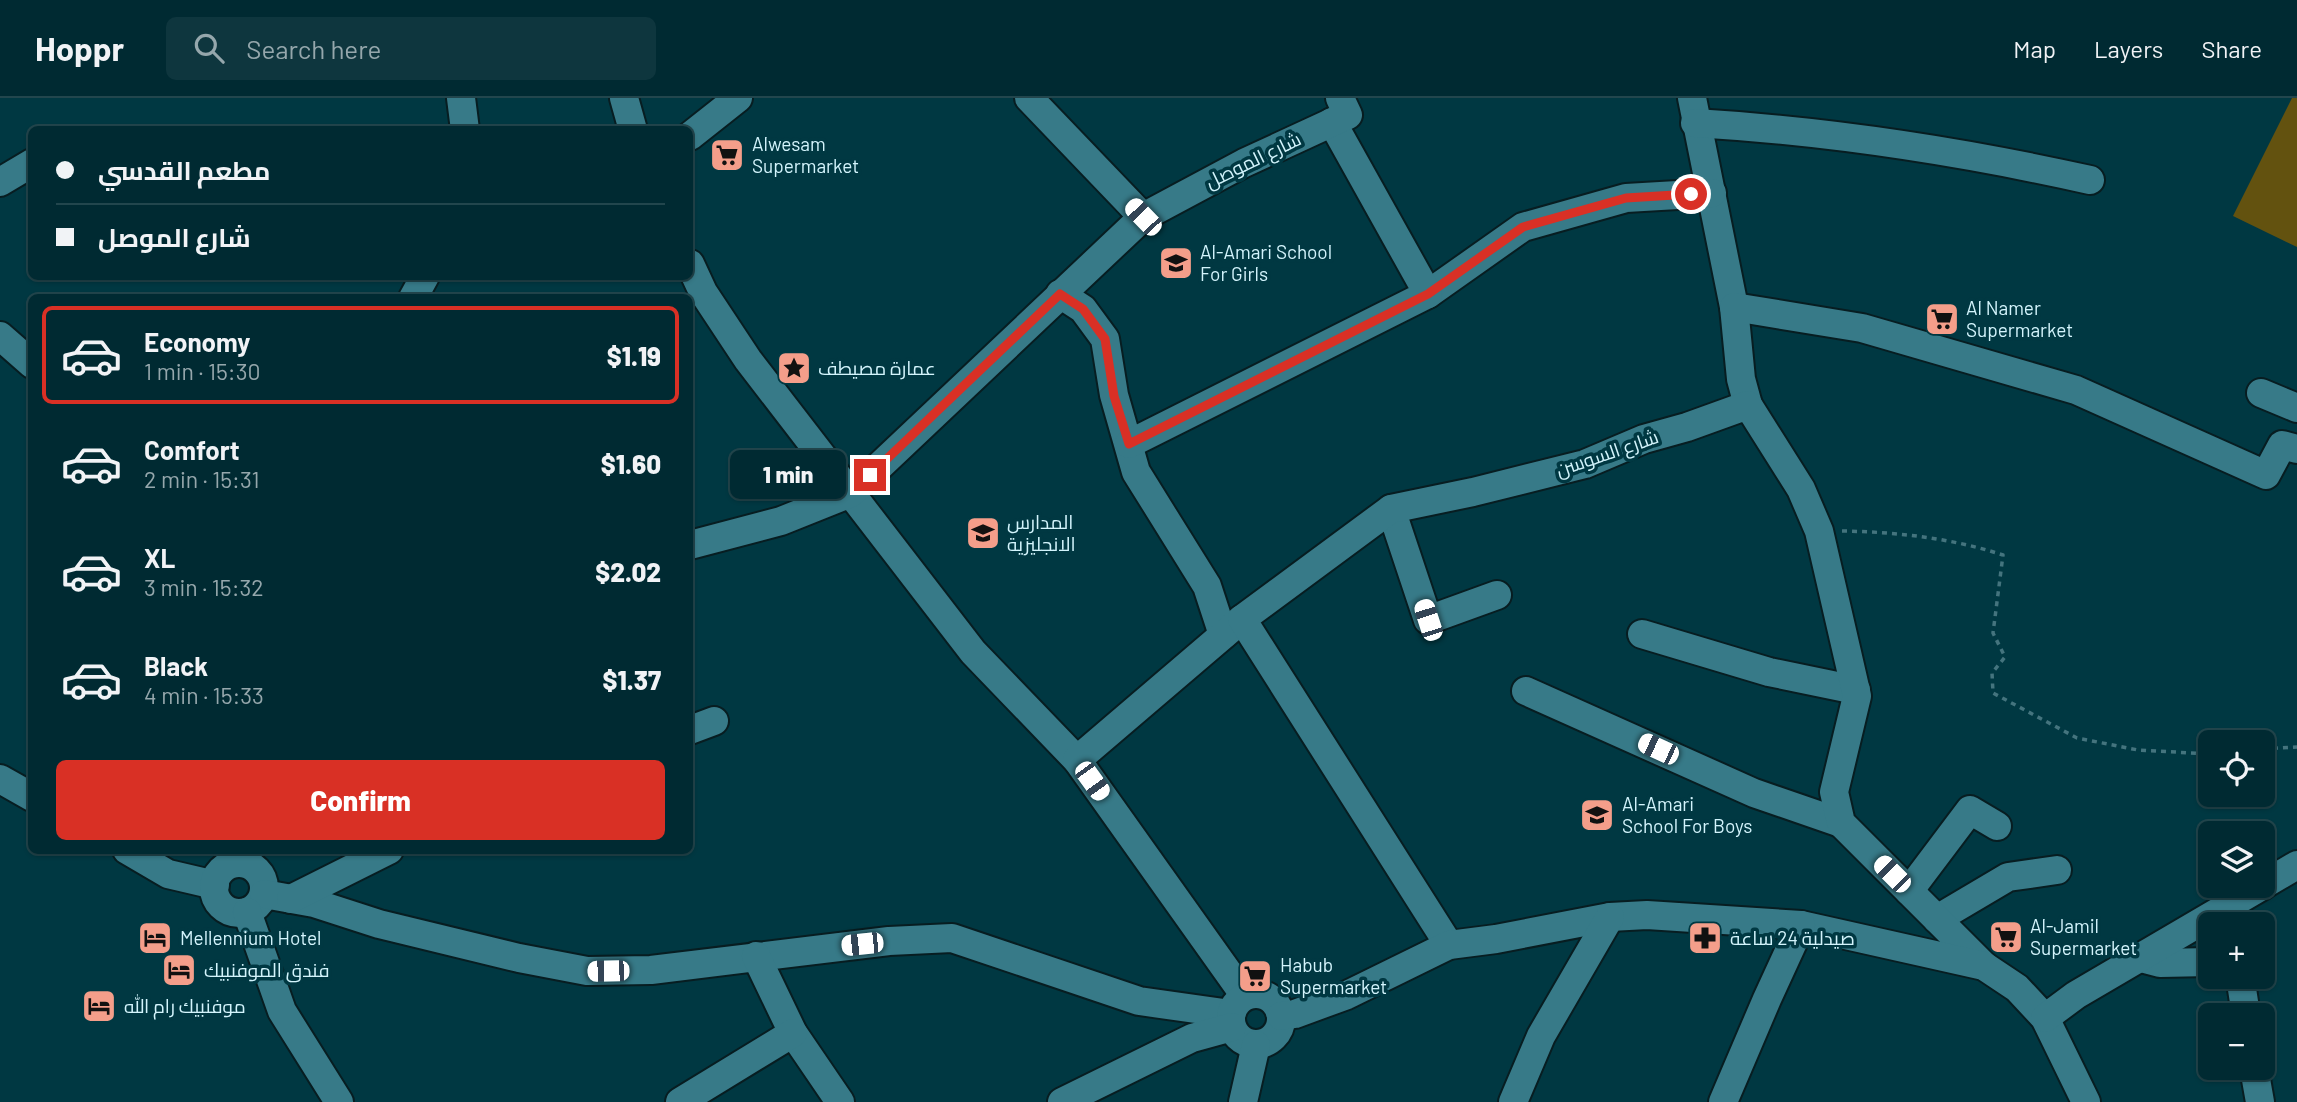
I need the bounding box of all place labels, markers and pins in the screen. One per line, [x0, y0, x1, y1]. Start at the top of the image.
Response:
place label: Alwesam Supermarket [752, 132, 859, 177]
supermarket icon: Alwesam Supermarket [708, 136, 746, 174]
place label: Al-Amari School For Girls [1200, 240, 1332, 285]
school or university icon: Al-Amari School For Girls [1157, 244, 1195, 282]
place label: Al Namer Supermarket [1966, 296, 2073, 341]
supermarket icon: Al Namer Supermarket [1923, 300, 1961, 338]
place icon: عمارة مصيطف [775, 349, 813, 387]
place label: عمارة مصيطف [818, 356, 936, 380]
place label: المدارس الانجليزية [1007, 510, 1076, 556]
school or university icon: المدارس الانجليزية [964, 514, 1002, 552]
place label: Al-Amari School For Boys [1622, 792, 1752, 837]
school or university icon: Al-Amari School For Boys [1578, 796, 1616, 834]
place label: Al-Jamil Supermarket [2030, 914, 2137, 959]
supermarket icon: Al-Jamil Supermarket [1987, 918, 2025, 956]
hotel icon: Mellennium Hotel [136, 919, 174, 957]
pharmacy icon: صيدلية 24 ساعة [1686, 919, 1724, 957]
place label: Mellennium Hotel [180, 926, 321, 949]
place label: صيدلية 24 ساعة [1730, 926, 1855, 949]
hotel icon: فندق الموفنبيك [160, 951, 198, 989]
place label: Habub Supermarket [1280, 953, 1387, 998]
supermarket icon: Habub Supermarket [1236, 957, 1274, 995]
place label: فندق الموفنبيك [204, 958, 329, 983]
hotel icon: موفنبيك رام الله [80, 987, 118, 1025]
place label: موفنبيك رام الله [124, 994, 246, 1020]

